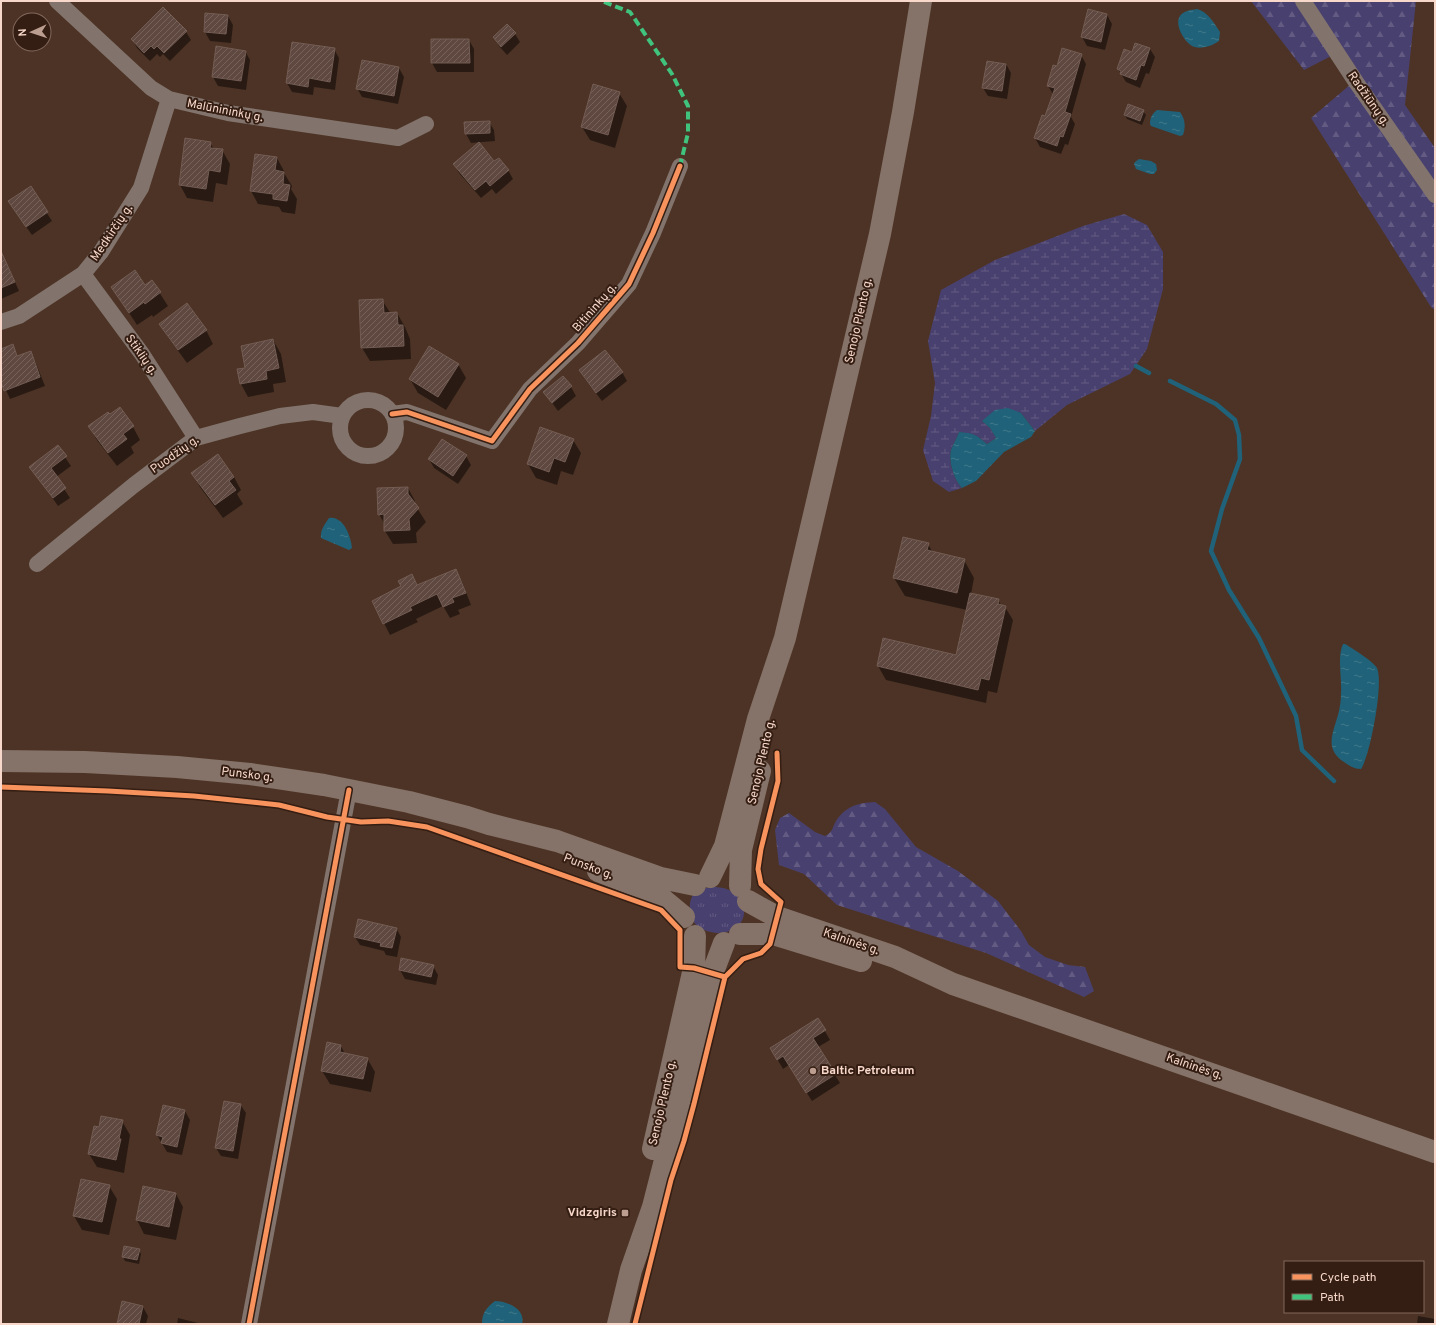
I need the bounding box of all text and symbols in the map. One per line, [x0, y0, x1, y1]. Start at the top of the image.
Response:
north arrow [12, 12, 52, 52]
text: N [16, 28, 30, 37]
street label: Radžiūnų g. [1343, 69, 1393, 130]
street label: Malūnininkų g. [186, 96, 265, 126]
street label: Medkirčių g. [87, 201, 137, 265]
street label: Senojo Plento g. [841, 277, 877, 365]
street label: Bitininkų g. [569, 280, 621, 336]
street label: Stiklių g. [121, 332, 161, 379]
street label: Puodžių g. [148, 432, 203, 478]
street label: Senojo Plento g. [744, 718, 780, 806]
street label: Punsko g. [220, 764, 274, 786]
street label: Punsko g. [561, 850, 615, 884]
street label: Kalninės g. [821, 925, 881, 959]
street label: Kalninės g. [1164, 1050, 1224, 1084]
street label: Senojo Plento g. [645, 1059, 681, 1147]
place label: Baltic Petroleum [821, 1063, 915, 1079]
marker: Baltic Petroleum [808, 1066, 818, 1076]
place label: Vidzgiris [568, 1205, 617, 1221]
marker: Vidzgiris [620, 1208, 630, 1218]
legend [1284, 1261, 1424, 1313]
text: Cycle path [1320, 1270, 1377, 1286]
text: Path [1320, 1290, 1345, 1306]

